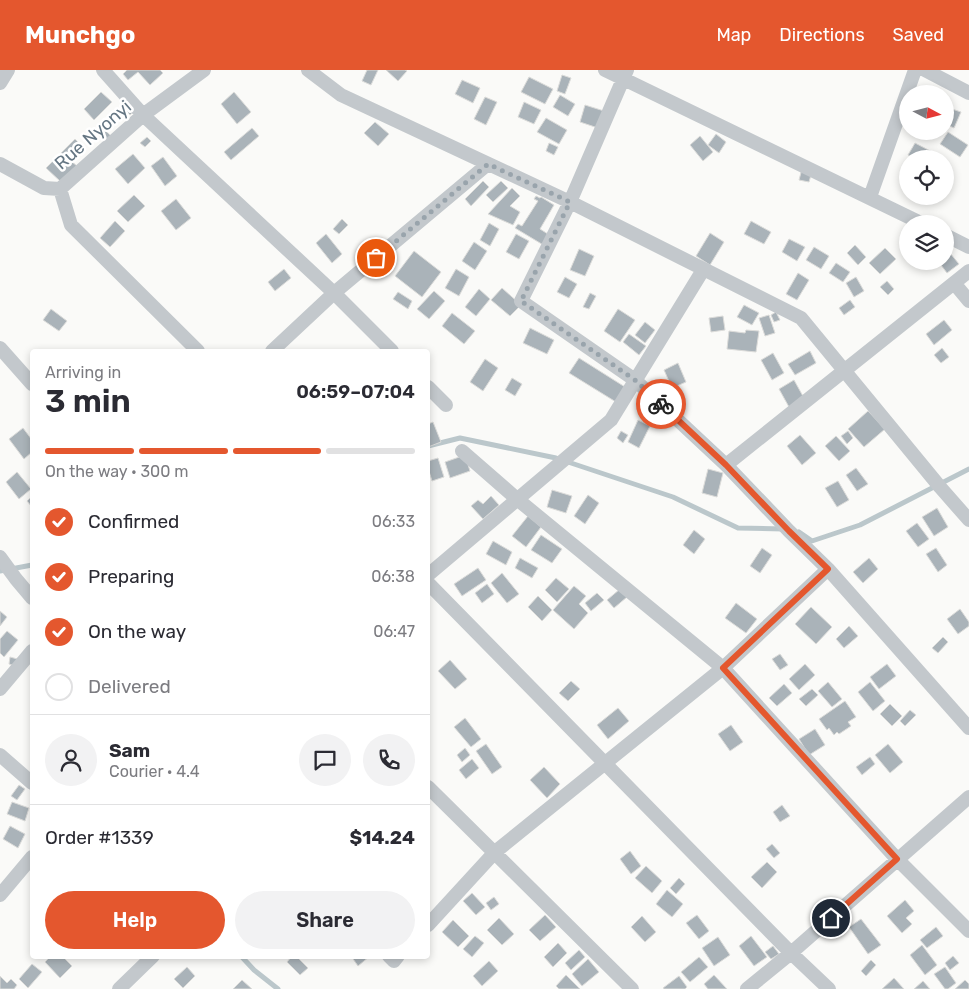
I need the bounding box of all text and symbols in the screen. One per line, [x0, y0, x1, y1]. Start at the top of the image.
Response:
text: Munchgo [25, 21, 135, 49]
text: Map [716, 24, 751, 46]
text: Directions [779, 24, 865, 46]
text: Saved [893, 24, 944, 46]
north arrow [899, 85, 954, 140]
map controls [899, 85, 954, 270]
street label: Rue Nyonyi [50, 96, 136, 174]
button: locate [899, 150, 954, 205]
button: layers [899, 215, 954, 270]
pin [355, 237, 397, 279]
icon: bag [362, 244, 390, 272]
text: Arriving in [45, 363, 121, 382]
courier [636, 379, 686, 429]
text: 06:59–07:04 [296, 380, 415, 403]
text: 3 min [45, 382, 131, 420]
icon: bike [647, 390, 675, 418]
text: On the way · 300 m [45, 462, 188, 481]
icon: check [45, 508, 73, 536]
text: Confirmed [88, 510, 179, 533]
text: 06:33 [372, 512, 415, 531]
icon: check [45, 563, 73, 591]
text: Preparing [88, 565, 174, 588]
text: 06:38 [371, 567, 415, 586]
icon: check [45, 618, 73, 646]
text: On the way [88, 620, 186, 643]
text: 06:47 [373, 622, 415, 641]
text: Delivered [88, 675, 171, 698]
button: person [45, 734, 97, 786]
button: chat [299, 734, 351, 786]
button: phone [363, 734, 415, 786]
text: Sam [109, 739, 150, 762]
text: Courier · 4.4 [109, 762, 200, 781]
text: Order #1339 [45, 826, 154, 849]
text: $14.24 [349, 826, 415, 849]
button: Help [45, 891, 225, 949]
button: Share [235, 891, 415, 949]
pin [810, 897, 852, 939]
icon: home [817, 904, 845, 932]

